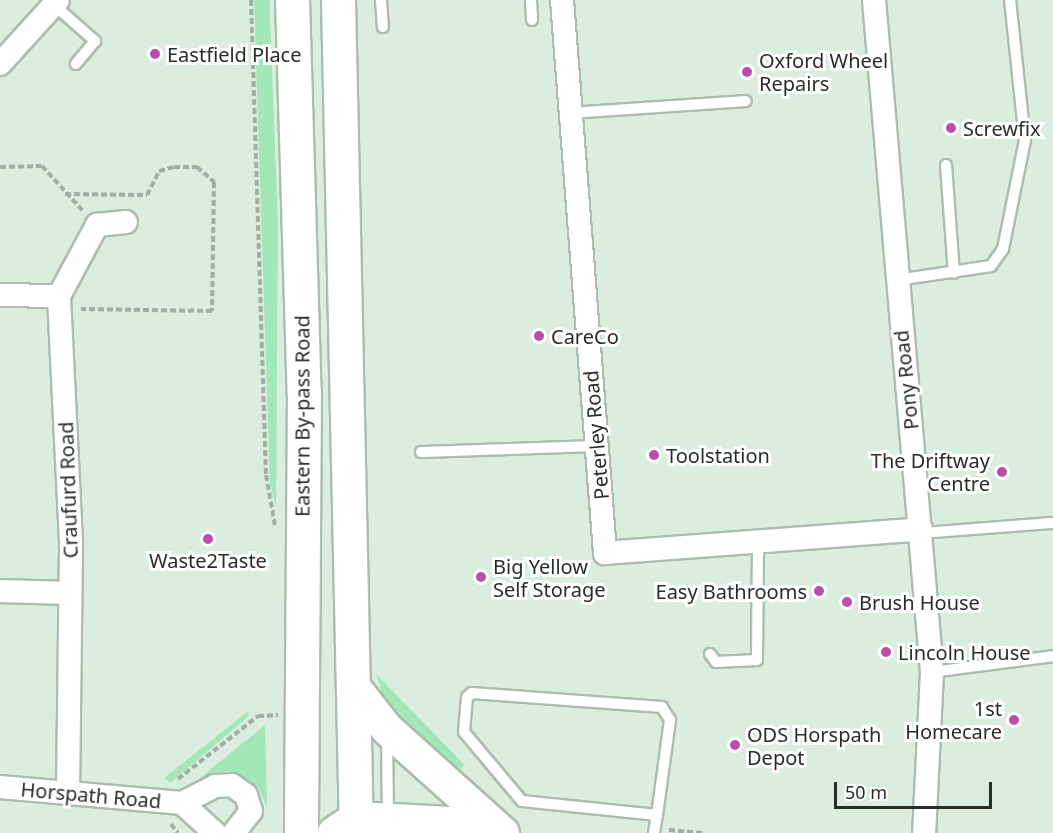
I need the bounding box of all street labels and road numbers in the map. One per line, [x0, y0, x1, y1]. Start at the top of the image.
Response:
street label: Eastern By-pass Road [290, 315, 314, 517]
street label: Pony Road [889, 329, 923, 431]
street label: Peterley Road [578, 369, 614, 501]
street label: Craufurd Road [54, 421, 82, 559]
street label: Horspath Road [20, 777, 162, 813]

